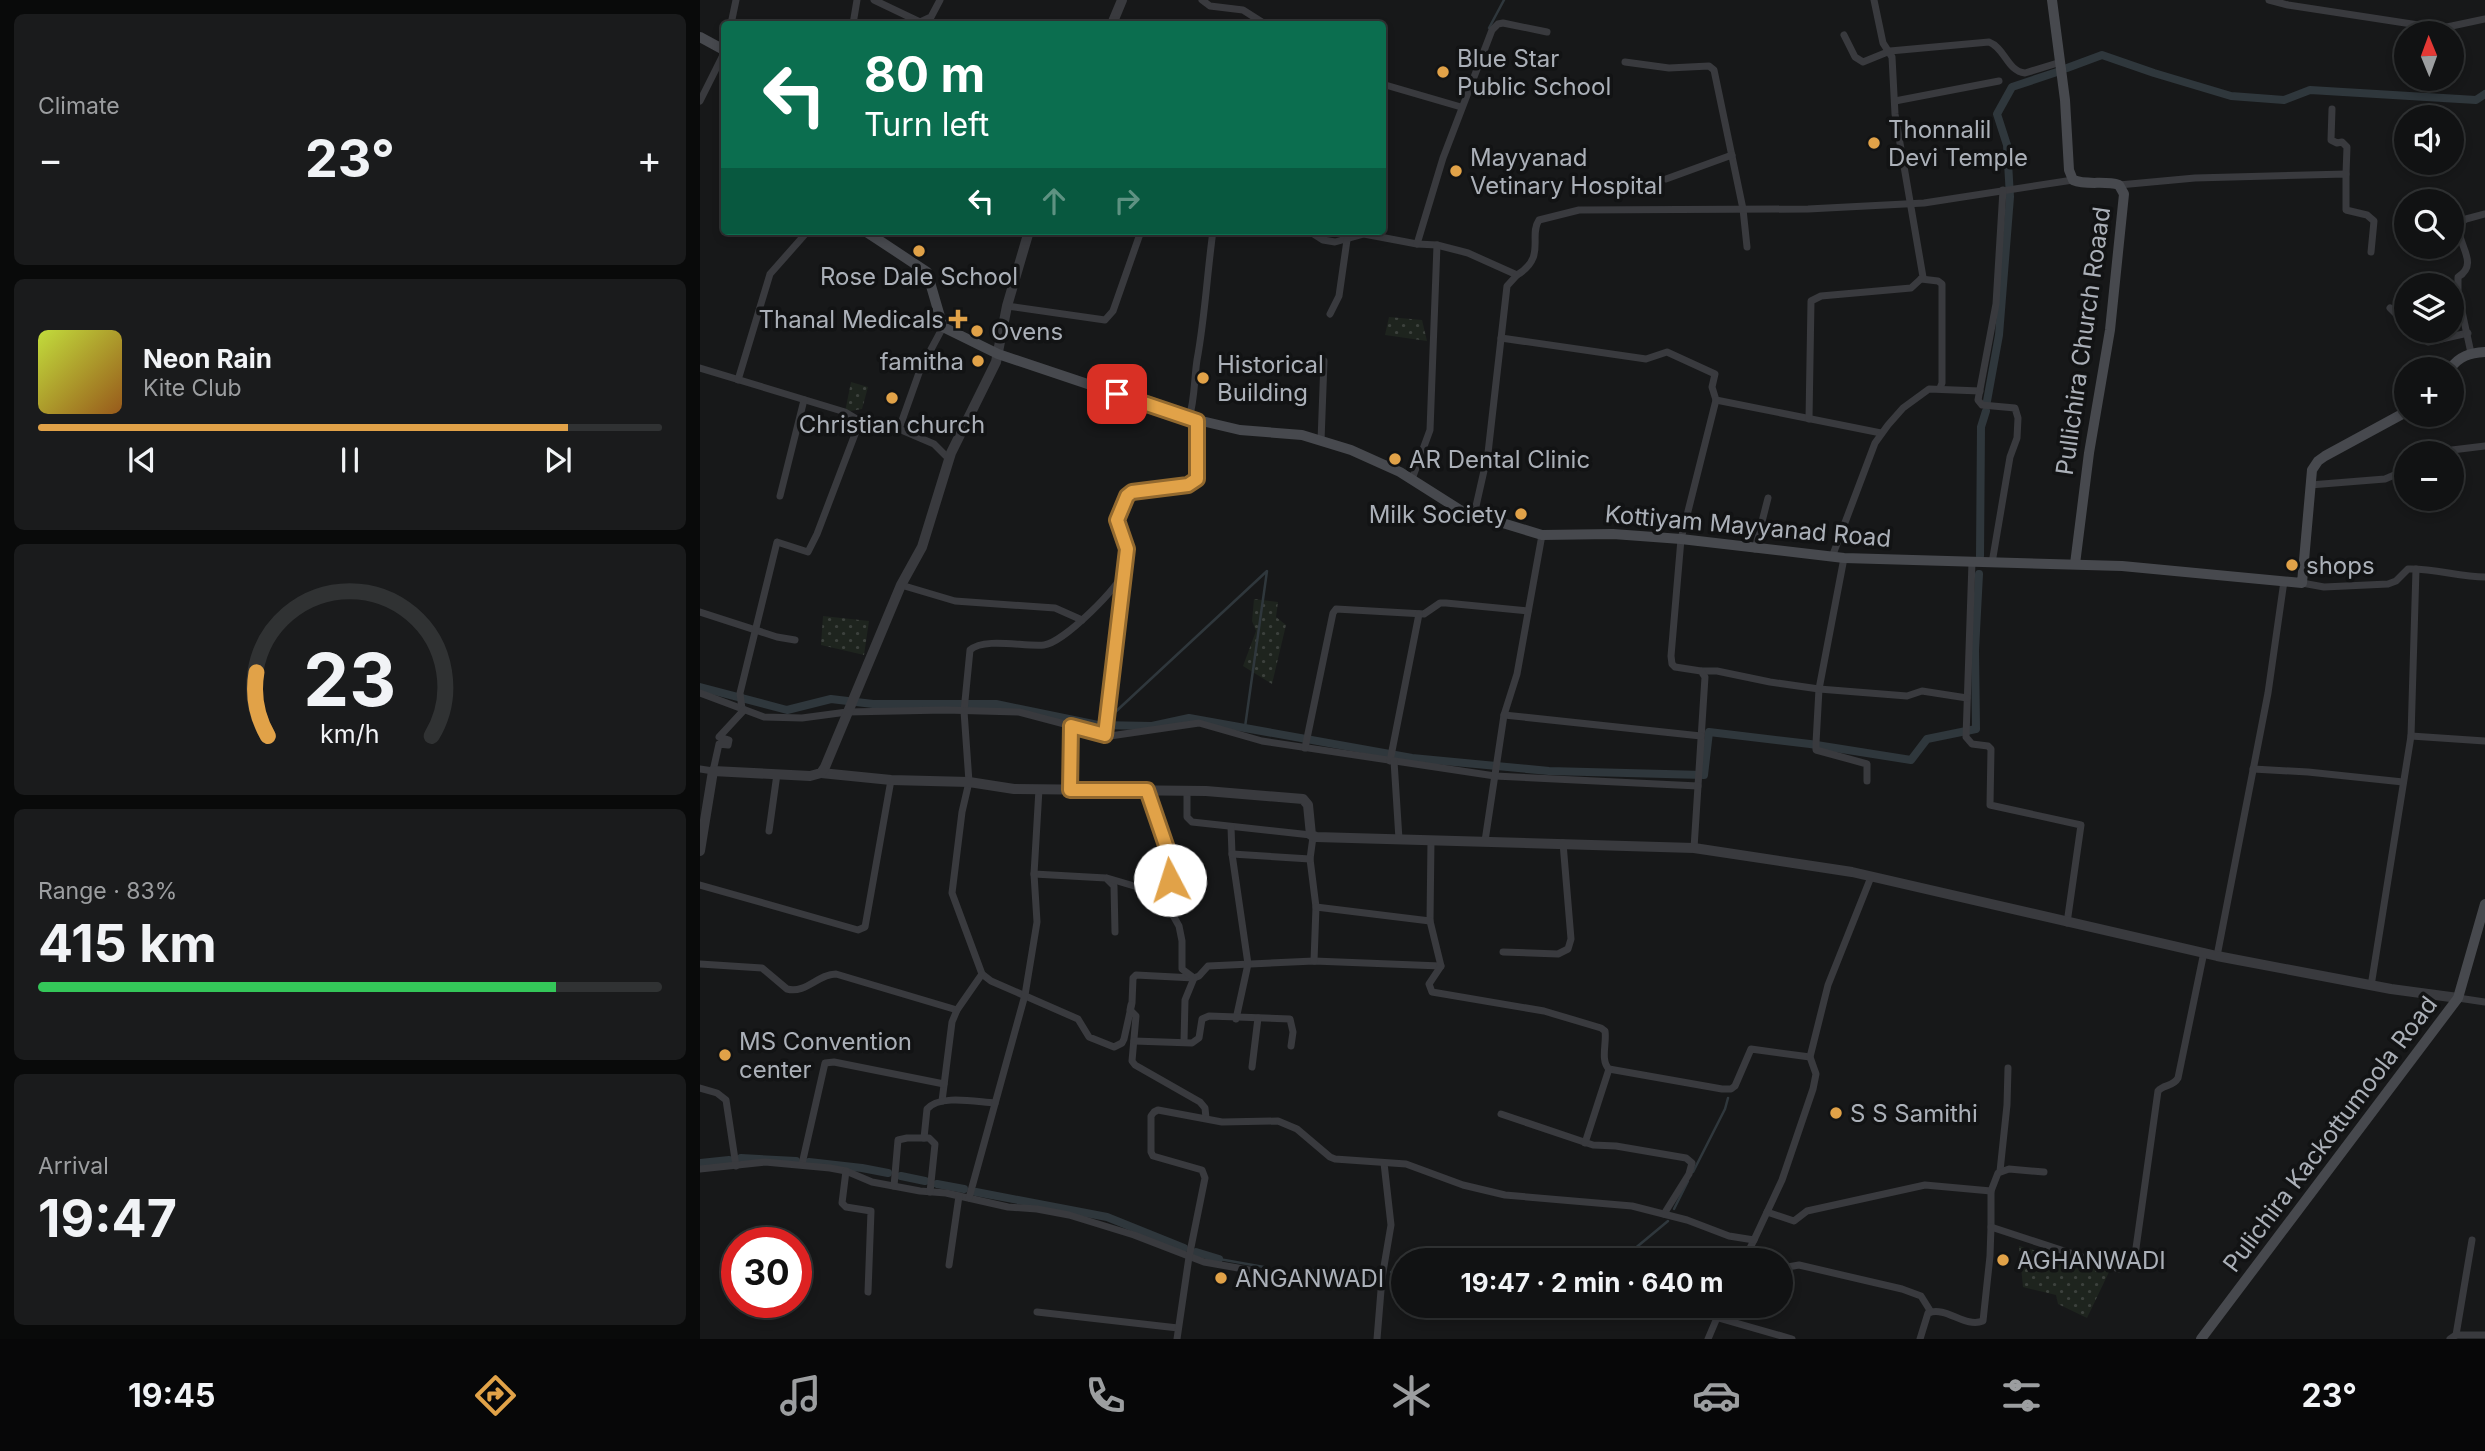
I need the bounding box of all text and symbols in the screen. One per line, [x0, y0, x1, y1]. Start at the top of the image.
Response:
north arrow [2394, 21, 2464, 91]
map controls [2394, 21, 2464, 511]
place label: Blue Star Public School [1457, 44, 1611, 101]
text: 80 m [864, 45, 985, 104]
icon: left [749, 49, 840, 140]
marker: Blue Star Public School [1435, 64, 1451, 80]
text: Climate [38, 92, 120, 120]
text: Turn left [864, 105, 989, 144]
button: sound [2394, 105, 2464, 175]
place label: Thonnalil Devi Temple [1888, 115, 2028, 172]
text: 23° [305, 127, 395, 190]
marker: Thonnalil Devi Temple [1866, 135, 1882, 151]
text: − [38, 136, 63, 182]
text: + [637, 136, 662, 182]
place label: Mayyanad Vetinary Hospital [1470, 143, 1663, 200]
marker: Mayyanad Vetinary Hospital [1448, 163, 1464, 179]
icon: left [962, 182, 1000, 220]
icon: ahead [1035, 182, 1073, 220]
icon: right [1108, 182, 1146, 220]
button: search [2394, 189, 2464, 259]
street label: Pullichira Church Roaad [2050, 205, 2116, 477]
marker: Rose Dale School [911, 243, 927, 259]
place label: Rose Dale School [820, 262, 1018, 291]
button: layers [2394, 273, 2464, 343]
place label: Thanal Medicals [759, 305, 944, 334]
marker: Thanal Medicals [950, 311, 966, 327]
place label: Ovens [991, 317, 1063, 346]
marker: Ovens [969, 323, 985, 339]
text: Neon Rain [143, 343, 272, 374]
place label: famitha [880, 347, 964, 376]
place label: Historical Building [1217, 350, 1324, 407]
marker: famitha [970, 353, 986, 369]
button: + [2394, 357, 2464, 427]
pin [1087, 364, 1147, 424]
marker: Historical Building [1195, 370, 1211, 386]
text: Kite Club [143, 374, 242, 402]
icon: arrive [1098, 375, 1136, 413]
marker: Christian church [884, 390, 900, 406]
place label: Christian church [799, 410, 985, 439]
icon: previous [123, 441, 161, 479]
icon: pause [331, 441, 369, 479]
icon: next [539, 441, 577, 479]
button: − [2394, 441, 2464, 511]
place label: AR Dental Clinic [1409, 445, 1590, 474]
marker: AR Dental Clinic [1387, 451, 1403, 467]
street label: Kottiyam Mayyanad Road [1604, 499, 1892, 553]
place label: Milk Society [1369, 500, 1507, 529]
marker: Milk Society [1513, 506, 1529, 522]
place label: shops [2306, 551, 2375, 580]
marker: shops [2284, 557, 2300, 573]
text: 23 [304, 635, 396, 724]
text: km/h [320, 718, 380, 748]
position arrow [1133, 843, 1207, 917]
text: Range · 83% [38, 877, 177, 905]
text: 415 km [38, 912, 217, 975]
street label: Pulichira Kackottumoola Road [2217, 991, 2443, 1277]
place label: MS Convention center [739, 1027, 912, 1084]
marker: MS Convention center [717, 1047, 733, 1063]
place label: S S Samithi [1850, 1099, 1978, 1128]
marker: S S Samithi [1828, 1105, 1844, 1121]
text: Arrival [38, 1152, 109, 1180]
text: 19:47 [38, 1187, 177, 1250]
speed limit sign: 30 [721, 1227, 812, 1318]
place label: AGHANWADI [2017, 1246, 2166, 1275]
marker: AGHANWADI [1995, 1252, 2011, 1268]
place label: ANGANWADI [1235, 1264, 1384, 1293]
text: 19:47 · 2 min · 640 m [1461, 1267, 1723, 1298]
marker: ANGANWADI [1213, 1270, 1229, 1286]
icon: directions [471, 1371, 520, 1420]
icon: music [776, 1371, 825, 1420]
icon: phone [1081, 1371, 1130, 1420]
icon: climate [1387, 1371, 1436, 1420]
icon: car [1692, 1371, 1741, 1420]
icon: filters [1997, 1371, 2046, 1420]
text: 19:45 [128, 1376, 215, 1415]
text: 23° [2302, 1376, 2357, 1415]

